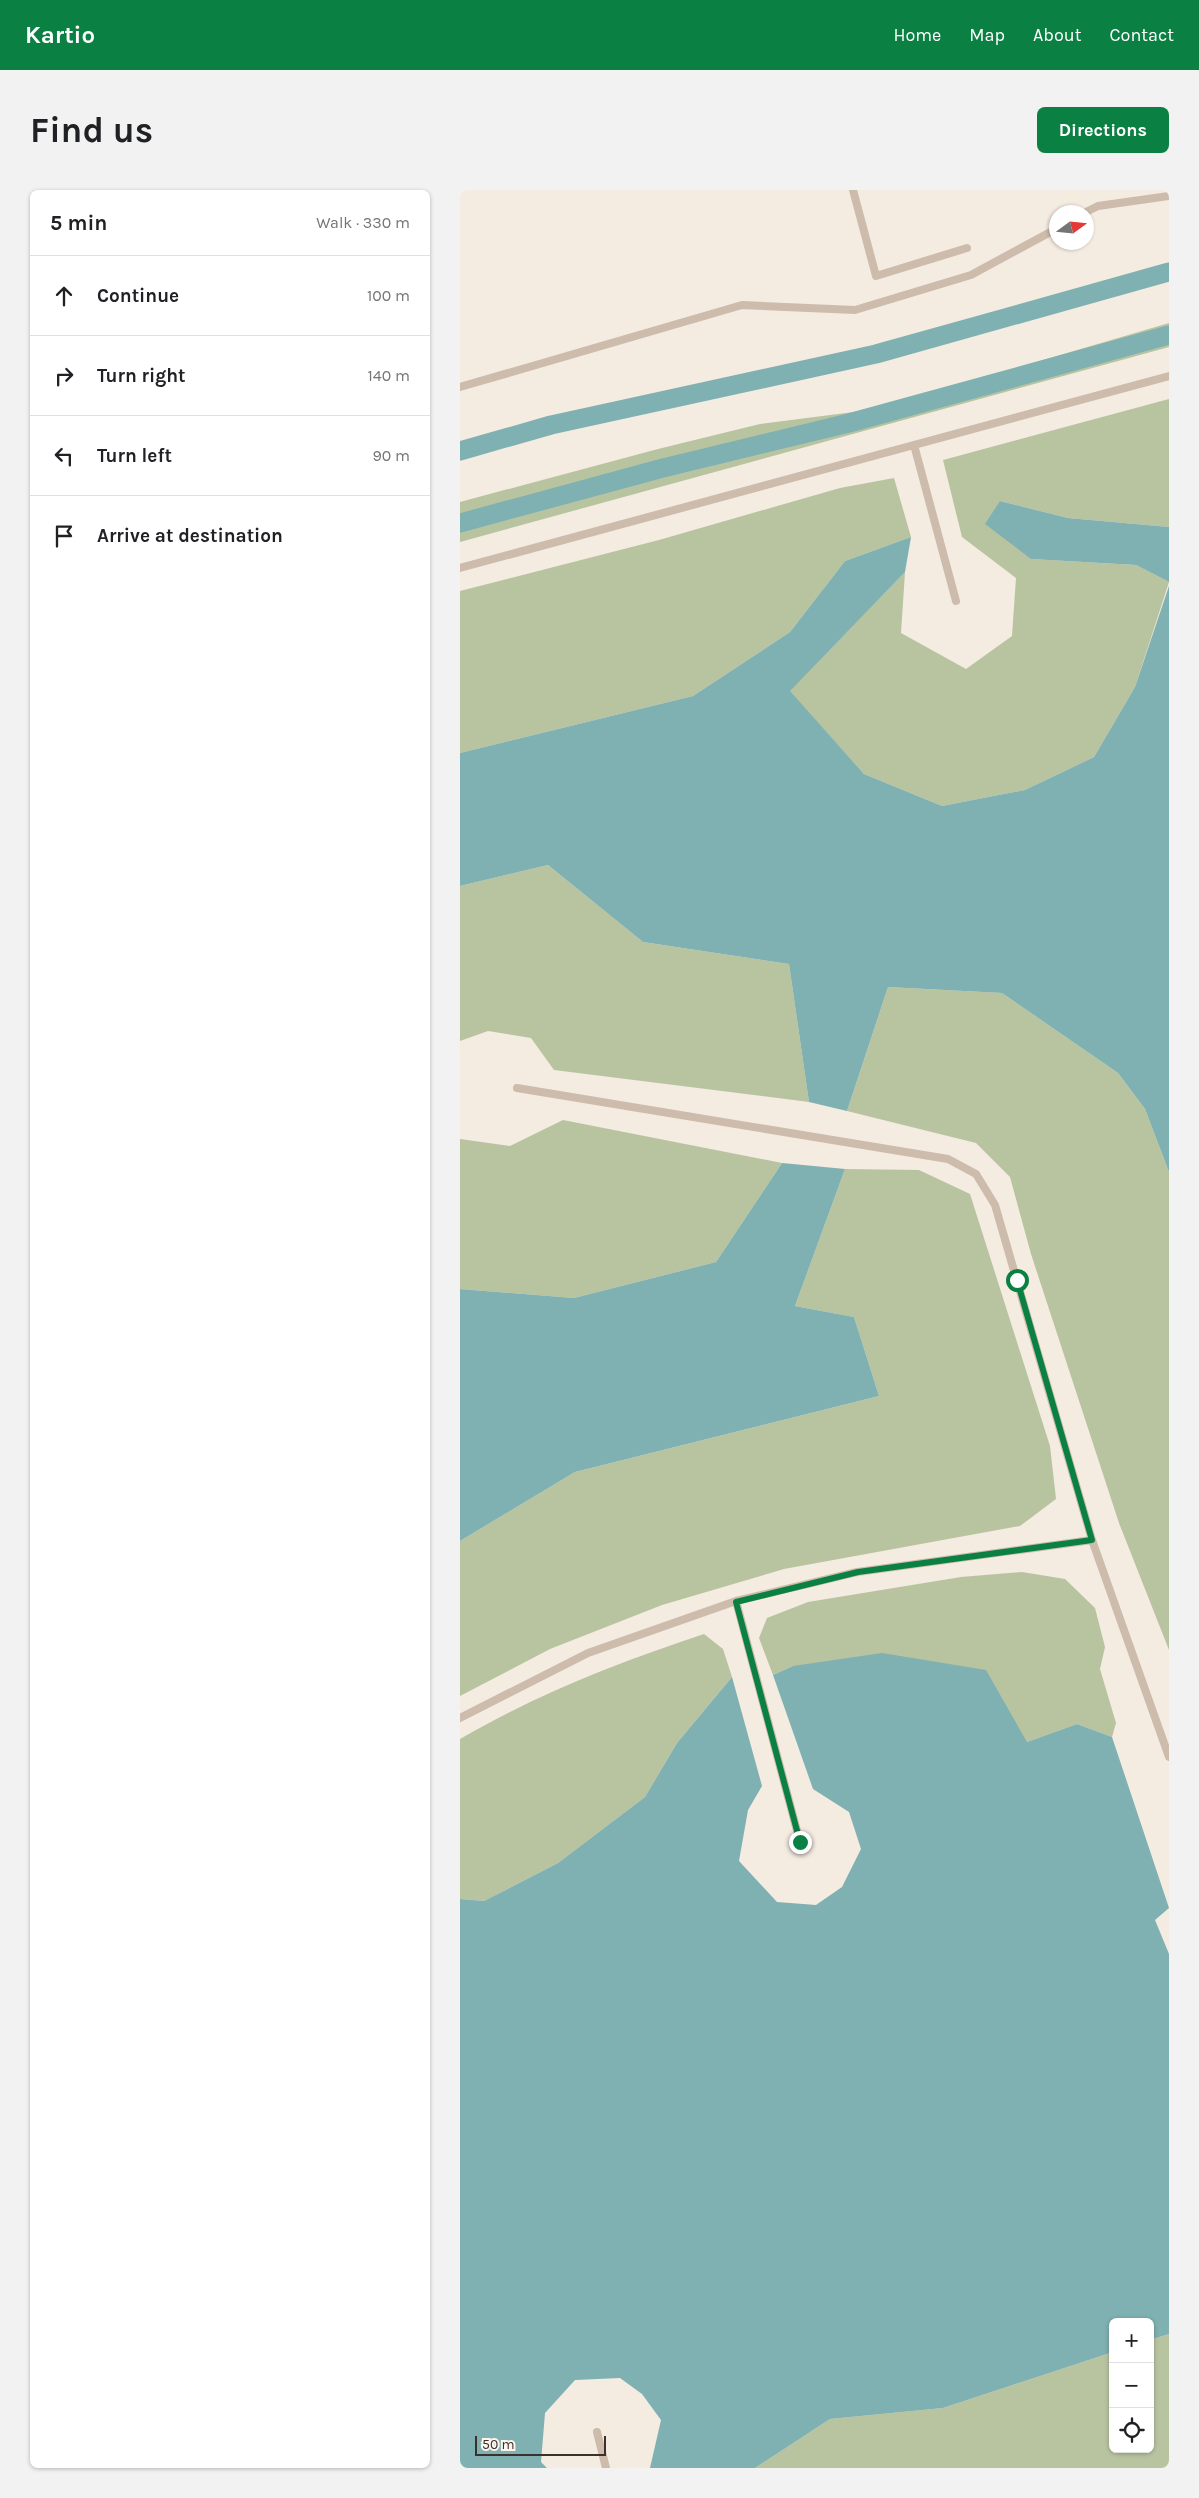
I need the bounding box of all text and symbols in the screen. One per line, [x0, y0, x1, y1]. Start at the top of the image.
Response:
text: Kartio [25, 21, 95, 49]
text: Home [893, 24, 941, 46]
text: Map [969, 24, 1005, 46]
text: About [1033, 24, 1082, 46]
text: Contact [1110, 24, 1174, 46]
button: Directions [1037, 107, 1169, 153]
text: Find us [30, 110, 153, 151]
north arrow [1049, 205, 1094, 250]
text: 5 min [50, 211, 107, 235]
text: Walk · 330 m [316, 213, 410, 232]
icon: ahead [50, 282, 78, 310]
text: Continue [97, 285, 179, 307]
text: 100 m [367, 286, 410, 305]
icon: right [50, 362, 78, 390]
text: Turn right [97, 365, 186, 387]
text: 140 m [368, 366, 410, 385]
icon: left [50, 442, 78, 470]
text: Turn left [97, 445, 172, 467]
text: 90 m [372, 446, 410, 465]
icon: arrive [50, 522, 78, 550]
text: Arrive at destination [97, 525, 283, 547]
route start [1006, 1269, 1029, 1292]
route end [789, 1831, 812, 1854]
map controls [1109, 2318, 1154, 2453]
button: + [1109, 2318, 1154, 2363]
button: − [1109, 2363, 1154, 2408]
button: locate [1109, 2408, 1154, 2453]
scale bar [475, 2433, 606, 2456]
text: 50 m [482, 2436, 515, 2453]

